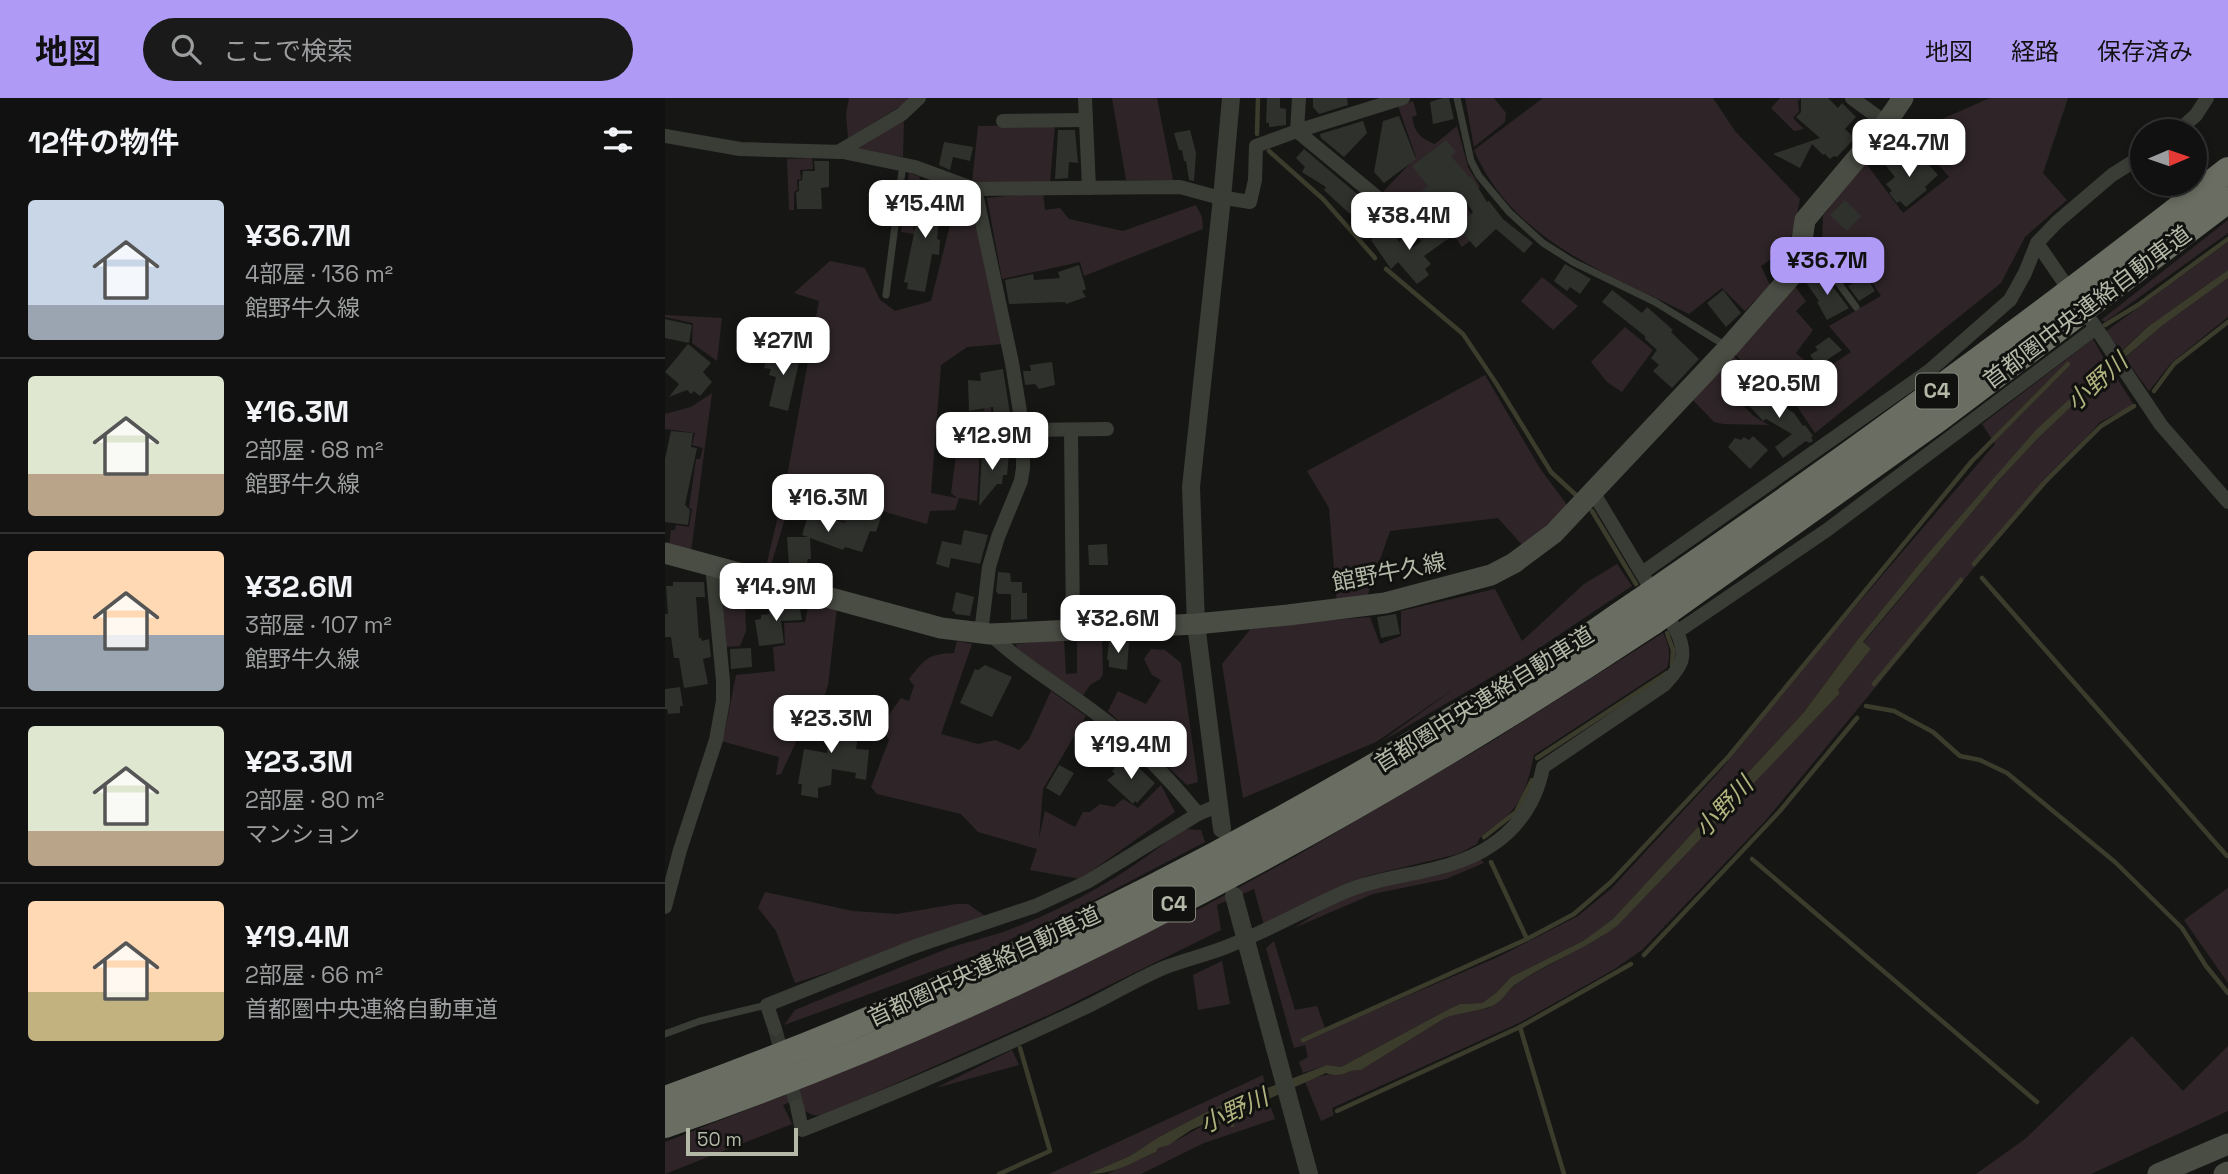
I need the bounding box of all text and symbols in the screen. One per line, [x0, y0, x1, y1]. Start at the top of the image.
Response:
search box [143, 18, 633, 81]
icon: search [167, 30, 205, 68]
text: 地図 [35, 31, 101, 73]
text: ここで検索 [223, 34, 353, 68]
text: 地図 [1925, 36, 1973, 67]
text: 経路 [2011, 36, 2059, 67]
text: 保存済み [2097, 36, 2193, 67]
north arrow [2130, 119, 2207, 196]
map controls [2130, 119, 2207, 196]
pin: ¥24.7M [1852, 120, 1966, 179]
icon: filters [599, 121, 637, 159]
text: 12件の物件 [28, 123, 179, 162]
text: ¥24.7M [1868, 127, 1950, 157]
pin: ¥15.4M [868, 180, 982, 240]
text: ¥15.4M [885, 188, 965, 218]
pin: ¥38.4M [1352, 192, 1466, 252]
text: ¥38.4M [1367, 200, 1451, 230]
text: ¥36.7M [245, 216, 351, 255]
street label: 首都圏中央連絡自動車道 [1977, 219, 2197, 395]
icon: home [84, 228, 168, 312]
pin: ¥36.7M [1770, 238, 1884, 297]
text: ¥36.7M [1786, 245, 1868, 275]
text: 4部屋 · 136 m² [245, 259, 393, 289]
text: 館野牛久線 [245, 293, 360, 323]
pin: ¥27M [742, 317, 824, 377]
text: ¥27M [753, 325, 813, 355]
water label: 小野川 [2060, 344, 2136, 417]
pin: ¥20.5M [1722, 360, 1836, 420]
text: ¥20.5M [1737, 368, 1821, 398]
road number: C4 [1916, 374, 1958, 408]
text: ¥16.3M [245, 392, 349, 431]
icon: home [84, 404, 168, 488]
pin: ¥12.9M [935, 412, 1049, 472]
text: ¥12.9M [952, 420, 1032, 450]
text: 2部屋 · 68 m² [245, 435, 384, 465]
text: 館野牛久線 [245, 469, 360, 499]
pin: ¥16.3M [771, 474, 885, 534]
text: ¥16.3M [788, 482, 868, 512]
street label: 館野牛久線 [1330, 546, 1448, 598]
pin: ¥14.9M [719, 564, 833, 623]
text: ¥32.6M [245, 567, 353, 606]
text: ¥14.9M [736, 571, 816, 601]
icon: home [84, 579, 168, 663]
pin: ¥32.6M [1061, 596, 1175, 655]
text: ¥32.6M [1076, 603, 1160, 633]
text: 3部屋 · 107 m² [245, 610, 392, 640]
street label: 首都圏中央連絡自動車道 [1369, 619, 1599, 779]
text: 館野牛久線 [245, 644, 360, 674]
pin: ¥23.3M [774, 696, 888, 755]
text: ¥23.3M [789, 703, 873, 733]
pin: ¥19.4M [1074, 722, 1188, 781]
text: ¥19.4M [1091, 729, 1171, 759]
text: ¥23.3M [245, 742, 353, 781]
icon: home [84, 754, 168, 838]
water label: 小野川 [1688, 768, 1762, 844]
text: 2部屋 · 80 m² [245, 785, 384, 815]
text: マンション [245, 819, 360, 849]
road number: C4 [1153, 886, 1195, 922]
street label: 首都圏中央連絡自動車道 [863, 899, 1105, 1033]
text: ¥19.4M [245, 917, 350, 956]
icon: home [84, 929, 168, 1013]
text: 2部屋 · 66 m² [245, 960, 383, 990]
text: 首都圏中央連絡自動車道 [245, 994, 498, 1024]
water label: 小野川 [1195, 1080, 1276, 1140]
scale bar [686, 1125, 798, 1157]
text: 50 m [697, 1127, 742, 1152]

